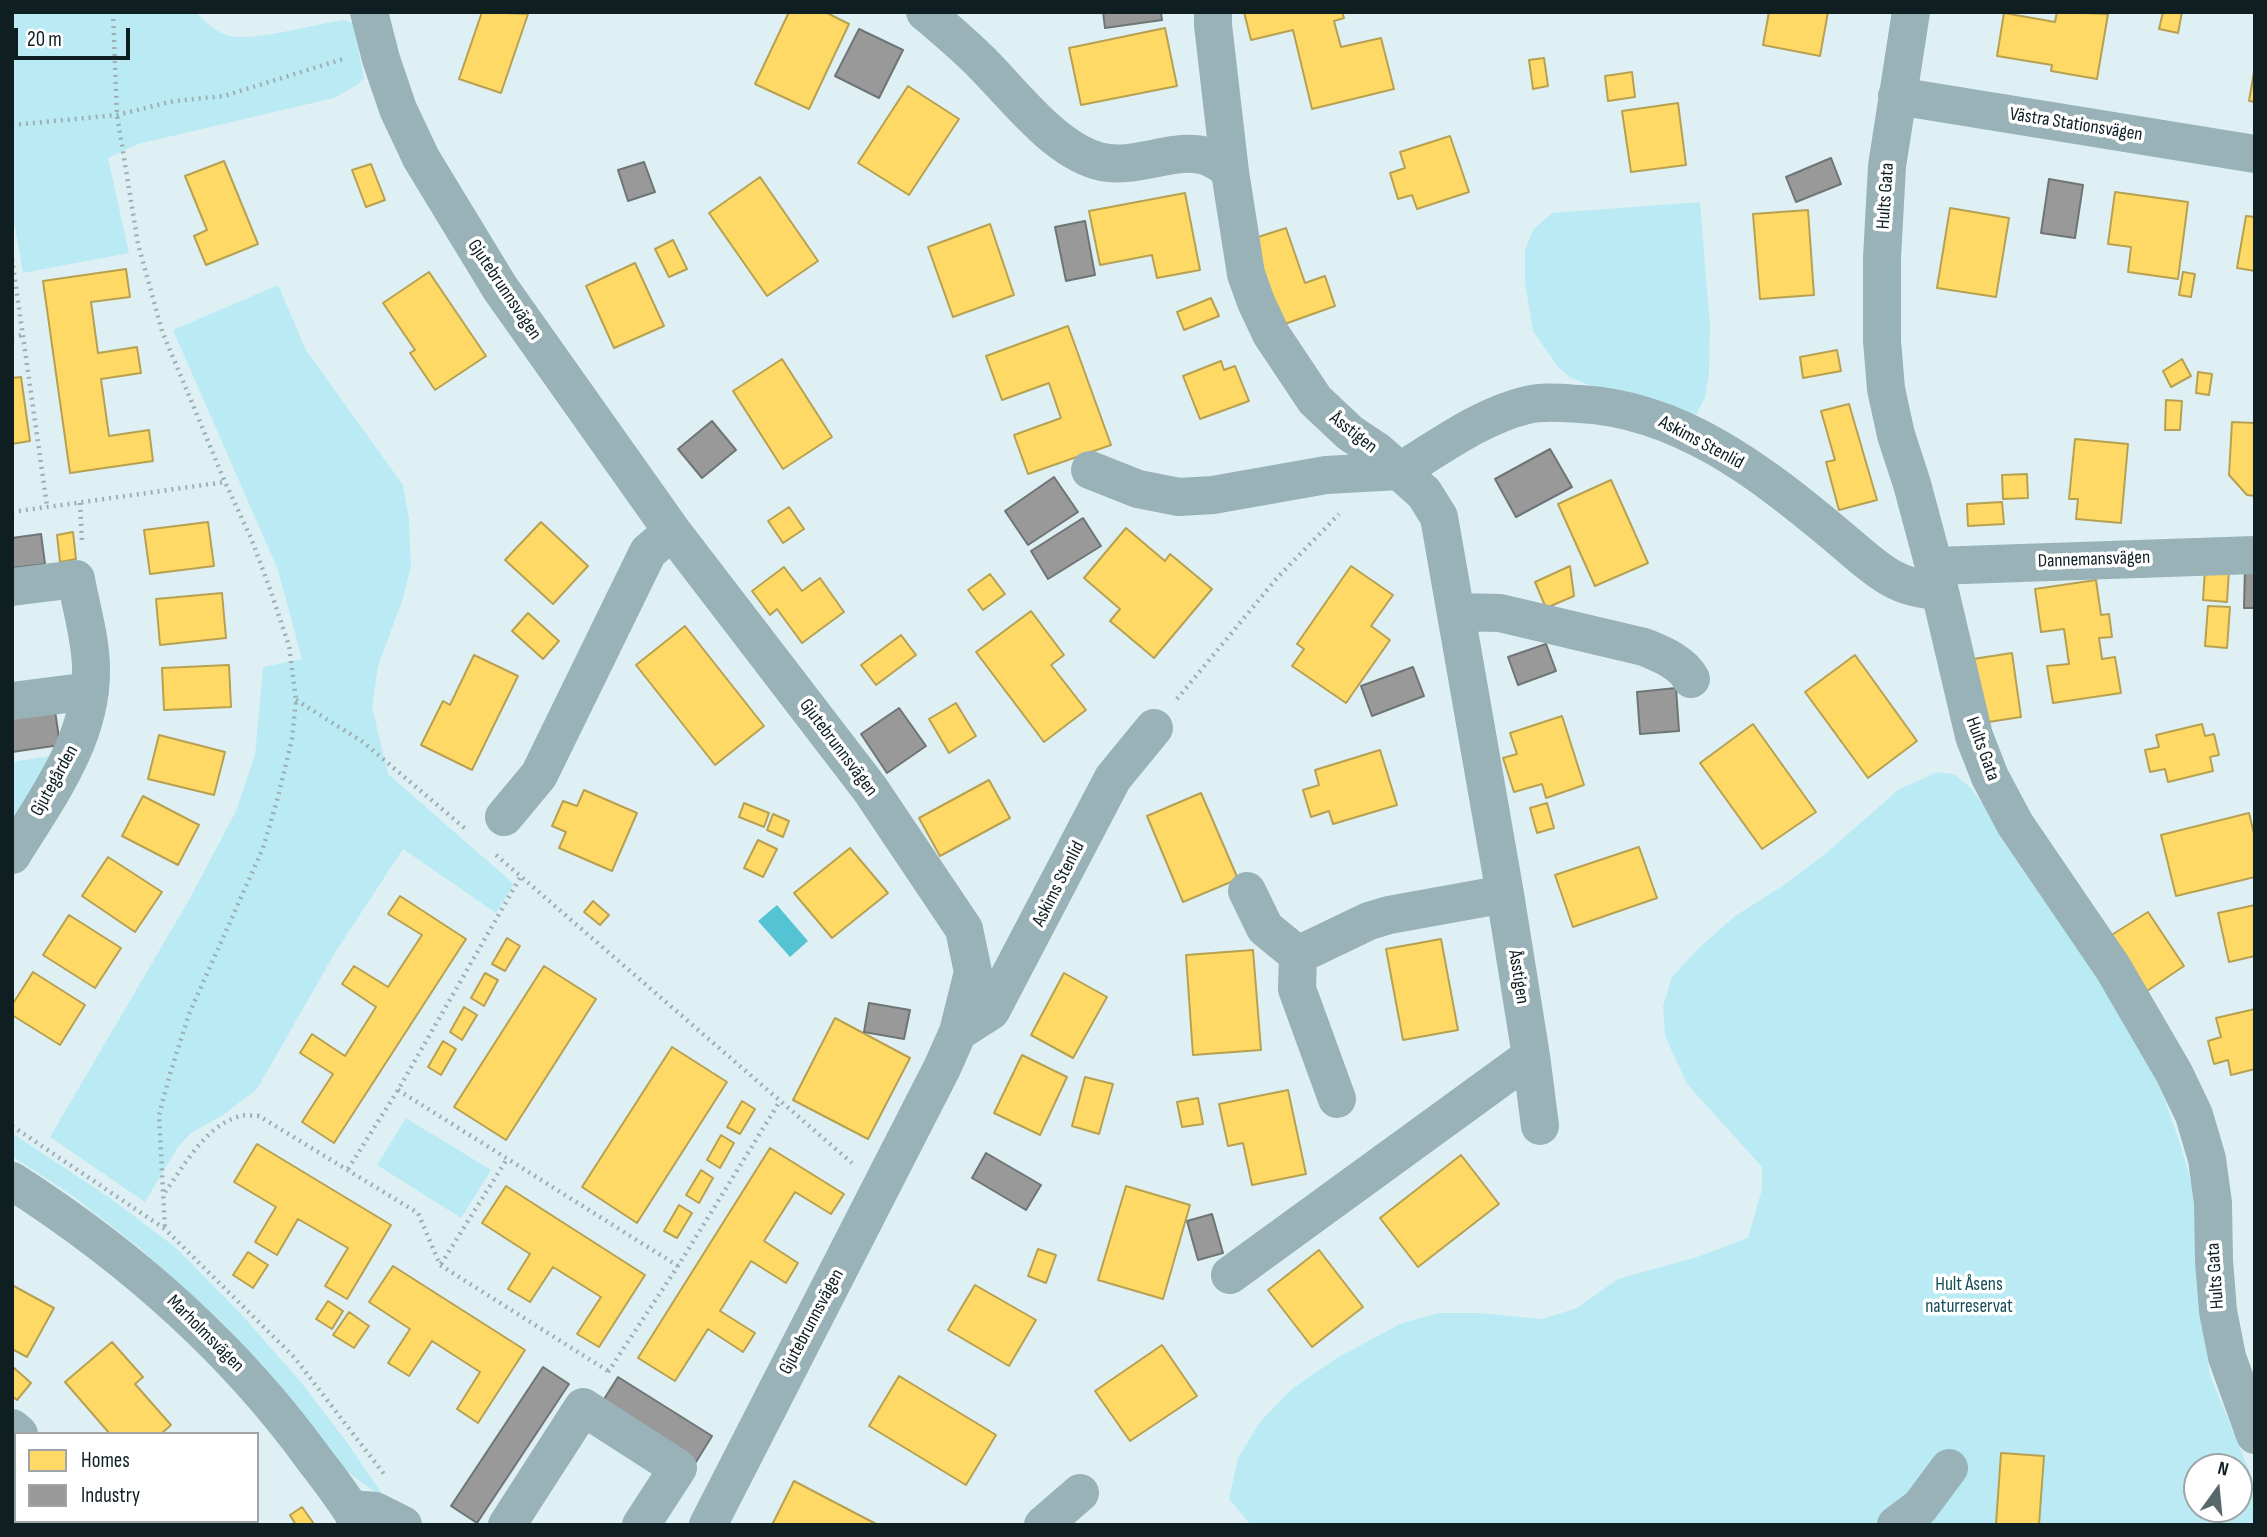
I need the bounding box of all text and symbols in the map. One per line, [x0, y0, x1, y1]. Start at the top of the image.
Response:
scale bar [18, 14, 133, 58]
text: 20 m [27, 27, 62, 52]
street label: Västra Stationsvägen [2008, 103, 2144, 147]
street label: Hults Gata [1872, 162, 1900, 230]
street label: Gjutebrunnsvägen [462, 235, 546, 345]
street label: Åsstigen [1325, 407, 1381, 459]
street label: Askims Stenlid [1655, 411, 1747, 475]
street label: Dannemansvägen [2037, 547, 2151, 573]
street label: Gjutebrunnsvägen [794, 695, 882, 801]
street label: Hults Gata [1960, 714, 2004, 784]
street label: Gjutegården [26, 742, 84, 820]
street label: Askims Stenlid [1028, 837, 1090, 931]
street label: Åsstigen [1502, 948, 1534, 1006]
street label: Hults Gata [2202, 1242, 2230, 1310]
street label: Gjutebrunnsvägen [775, 1265, 849, 1379]
park label: Hult Åsens naturreservat [1925, 1274, 2013, 1318]
street label: Marholmsvägen [162, 1291, 248, 1377]
legend [14, 1432, 259, 1523]
text: Homes [81, 1448, 130, 1473]
north arrow [2183, 1453, 2253, 1523]
text: N [2215, 1457, 2231, 1482]
text: Industry [81, 1483, 140, 1508]

